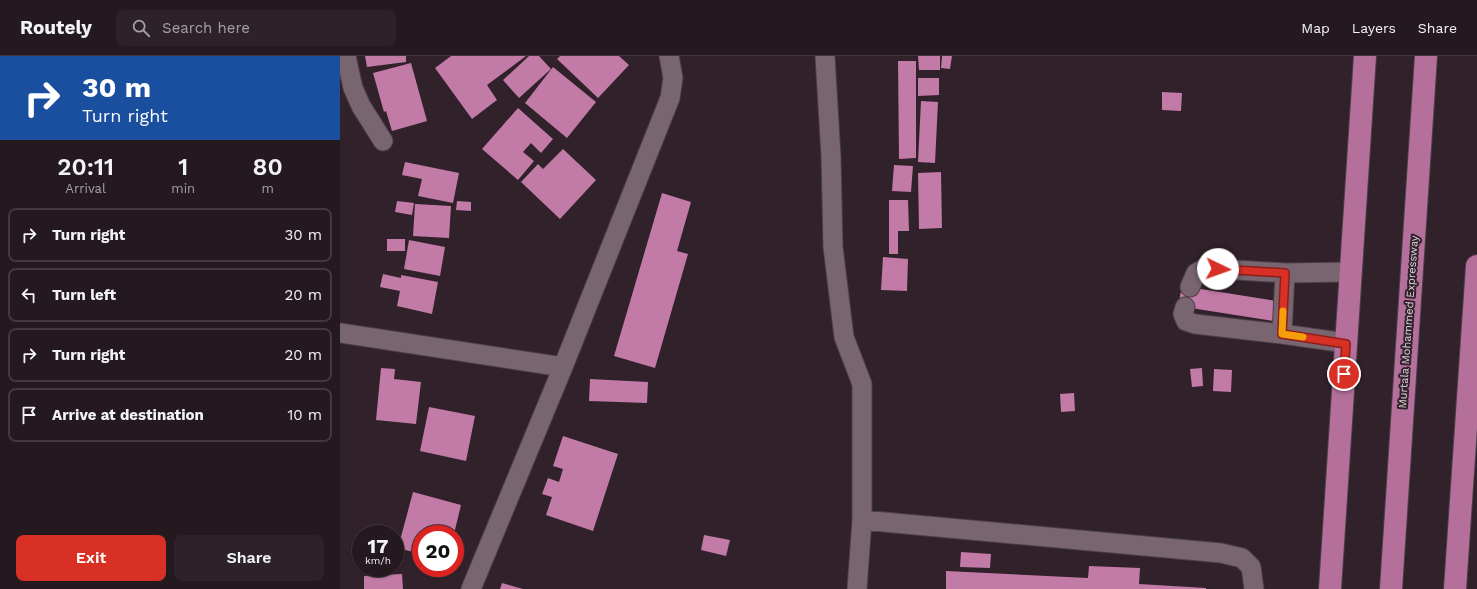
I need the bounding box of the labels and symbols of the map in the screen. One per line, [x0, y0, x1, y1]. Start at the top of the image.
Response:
street label: Murtala Mohammed Expressway [1396, 235, 1421, 409]
position arrow [1197, 248, 1239, 290]
pin [1327, 357, 1361, 391]
speed limit sign: 20 [412, 525, 464, 577]

